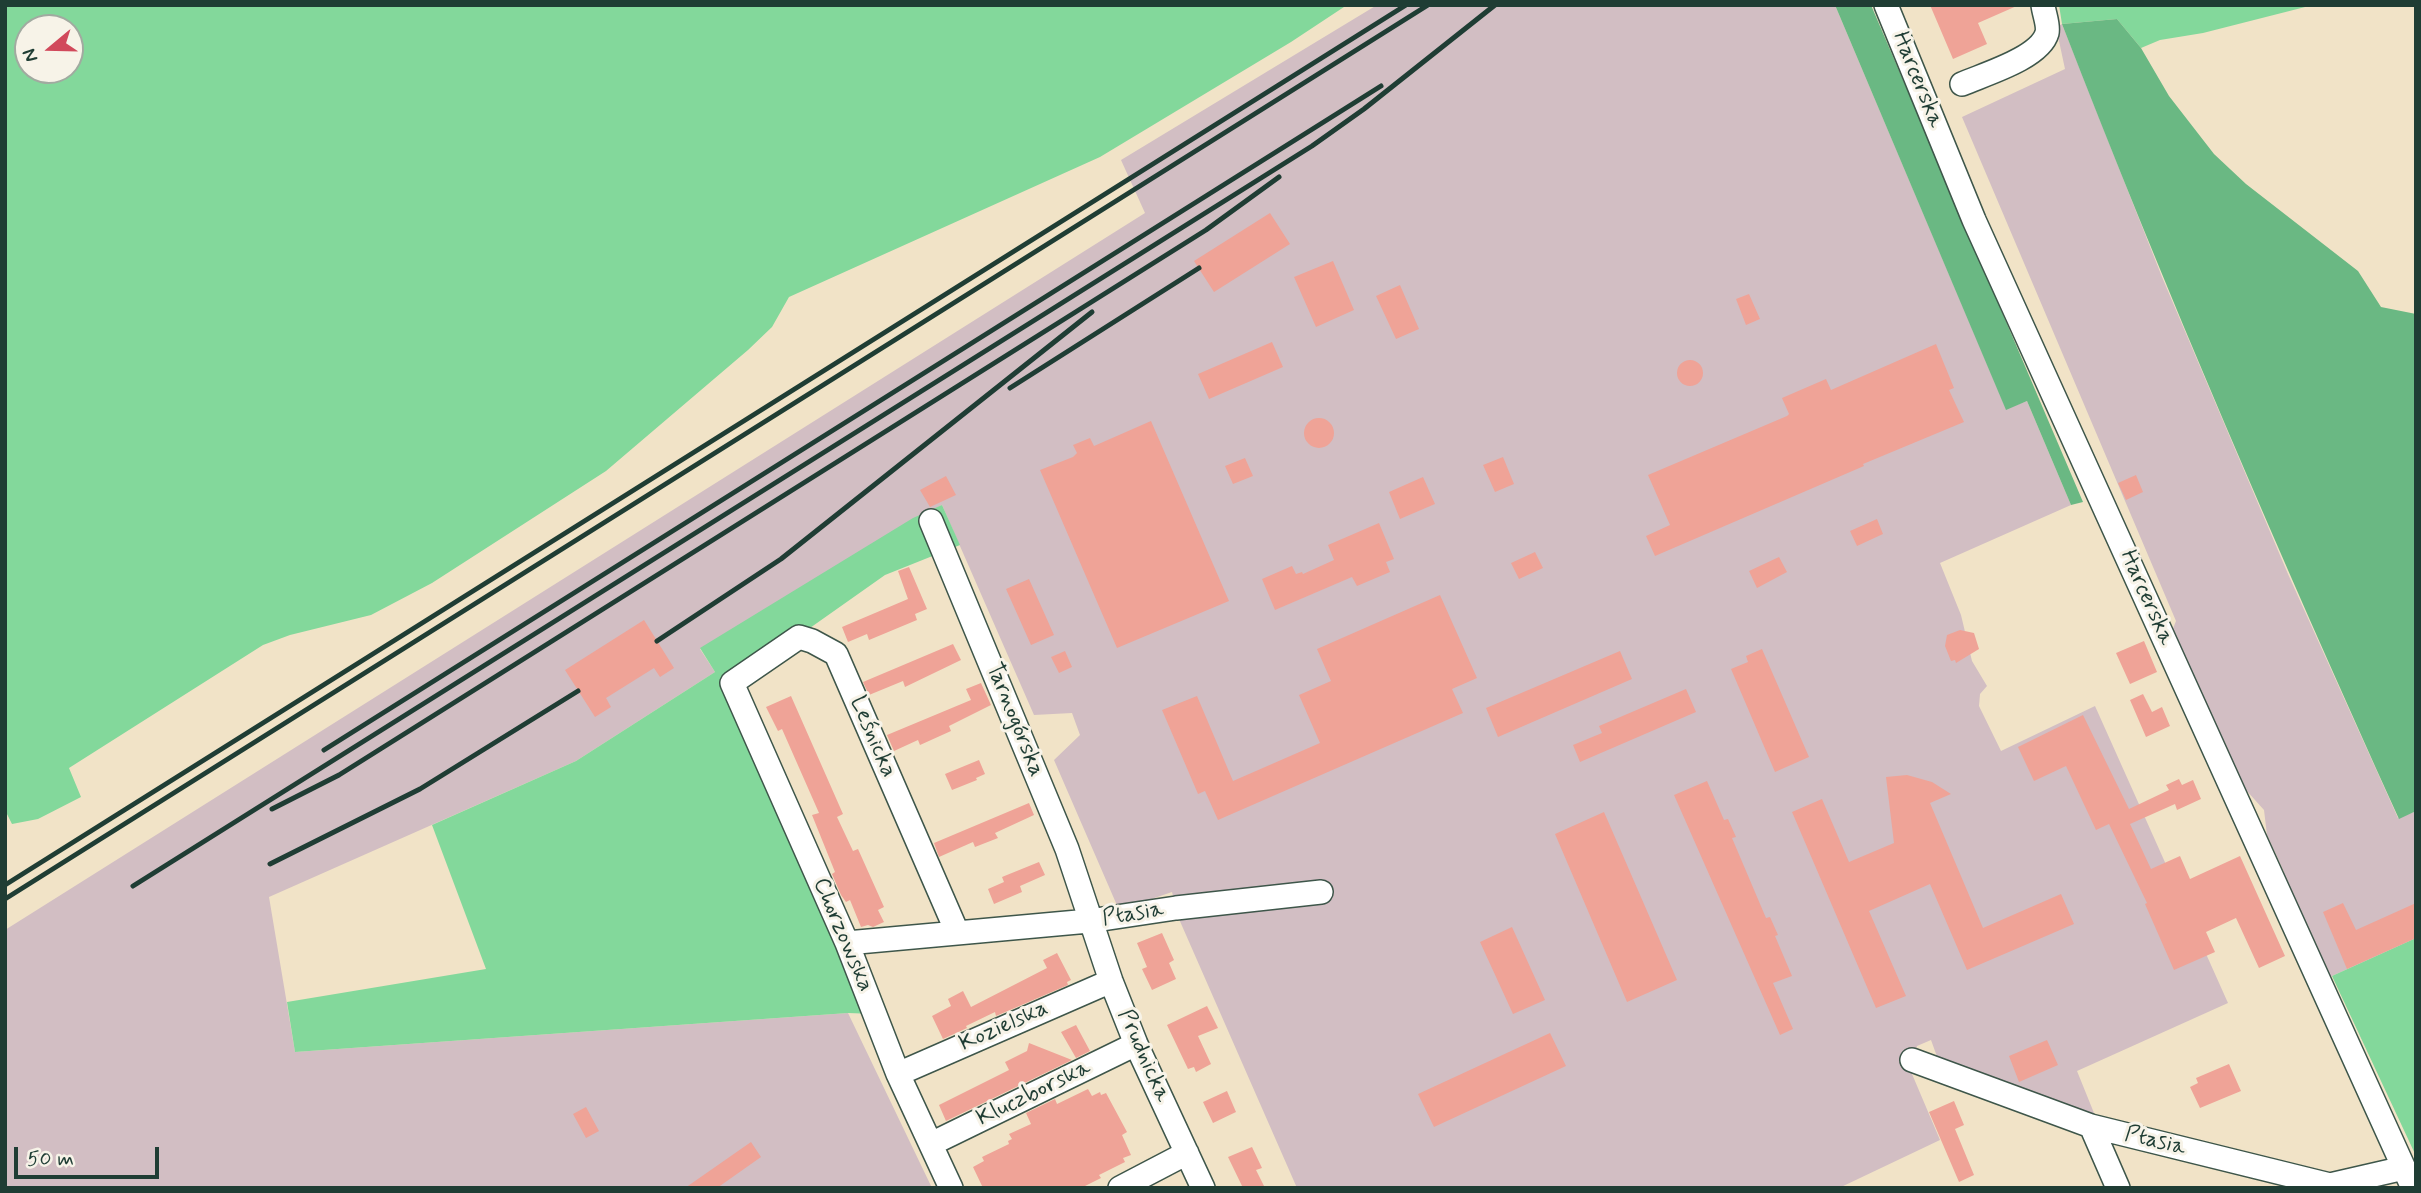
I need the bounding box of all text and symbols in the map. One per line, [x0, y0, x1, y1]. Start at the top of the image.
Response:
north arrow [14, 14, 84, 84]
street label: Harcerska [1885, 28, 1949, 132]
text: N [17, 45, 44, 65]
street label: Harcerska [2113, 546, 2179, 650]
street label: Tarnogórska [979, 659, 1049, 781]
street label: Leśnicka [843, 692, 901, 782]
street label: Chorzowska [806, 874, 878, 996]
street label: Ptasia [1100, 897, 1166, 933]
street label: Kozielska [955, 995, 1053, 1059]
street label: Prudnicka [1110, 1005, 1176, 1107]
street label: Kluczborska [973, 1055, 1095, 1133]
street label: Ptasia [2122, 1121, 2188, 1163]
scale bar [18, 1134, 163, 1178]
text: 50 m [27, 1145, 74, 1173]

